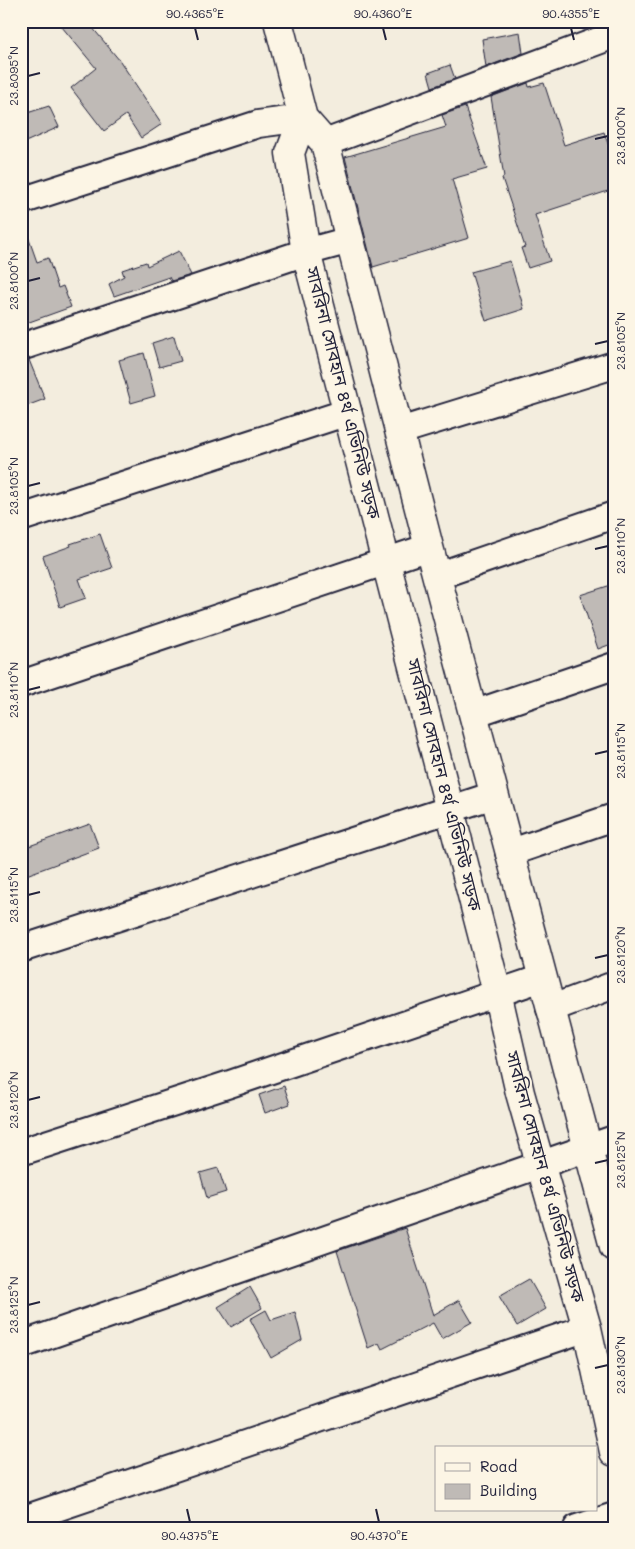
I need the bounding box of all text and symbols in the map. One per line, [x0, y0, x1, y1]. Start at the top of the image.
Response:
text: 90.4365°E [166, 5, 224, 21]
text: 90.4360°E [354, 5, 412, 21]
text: 90.4355°E [542, 5, 600, 21]
text: 23.8095°N [5, 46, 21, 106]
text: 23.8100°N [612, 107, 628, 165]
text: 23.8100°N [5, 252, 21, 310]
street label: সাবরিনা সোবহান ৪র্থ এভিনিউ সড়ক [301, 263, 387, 522]
text: 23.8105°N [612, 312, 628, 370]
text: 23.8105°N [5, 457, 21, 515]
text: 23.8110°N [612, 518, 628, 574]
street label: সাবরিনা সোবহান ৪র্থ এভিনিউ সড়ক [402, 655, 488, 914]
text: 23.8110°N [5, 662, 21, 718]
text: 23.8115°N [612, 723, 628, 779]
text: 23.8115°N [5, 867, 21, 923]
text: 23.8120°N [612, 926, 628, 984]
street label: সাবরিনা সোবহান ৪র্থ এভিনিউ সড়ক [501, 1047, 591, 1305]
text: 23.8120°N [5, 1071, 21, 1129]
text: 23.8125°N [612, 1131, 628, 1189]
text: 23.8125°N [5, 1276, 21, 1334]
text: 23.8130°N [612, 1336, 628, 1394]
legend [435, 1446, 598, 1512]
text: Road [480, 1456, 517, 1476]
text: Building [480, 1480, 537, 1500]
text: 90.4375°E [161, 1527, 219, 1543]
text: 90.4370°E [350, 1527, 408, 1543]

